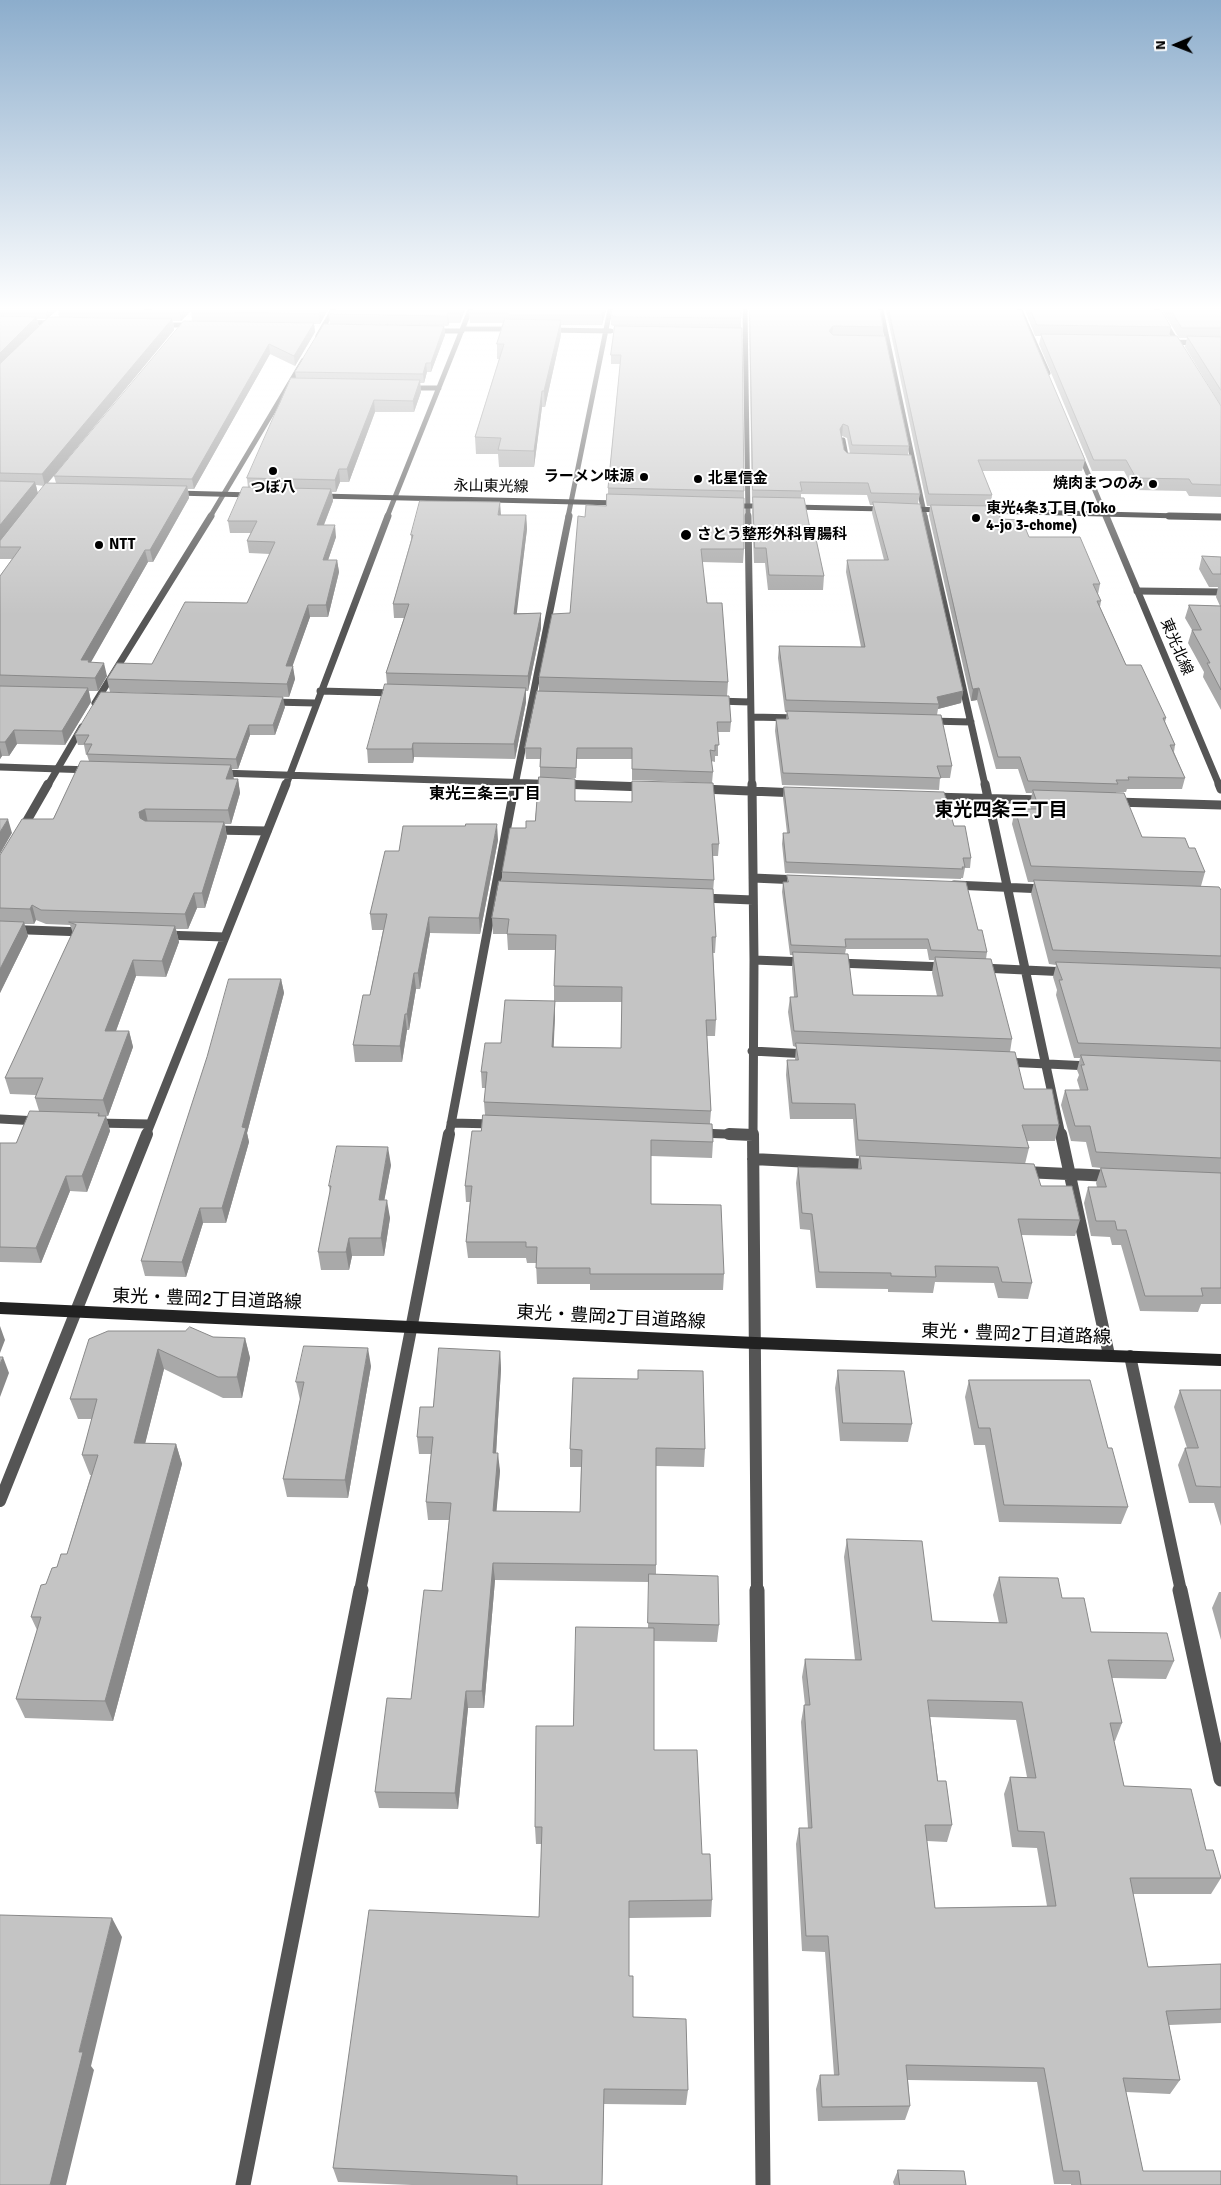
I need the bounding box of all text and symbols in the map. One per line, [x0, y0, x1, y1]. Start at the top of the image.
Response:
north arrow [1151, 20, 1201, 70]
text: N [1152, 40, 1169, 50]
marker: つぼ八 [267, 465, 279, 477]
place label: ラーメン味源 [544, 468, 634, 486]
place label: 北星信金 [708, 470, 768, 488]
marker: ラーメン味源 [638, 471, 650, 483]
marker: 北星信金 [692, 473, 704, 485]
place label: 焼肉まつのみ [1053, 475, 1143, 493]
street label: 永山東光線 [453, 477, 529, 497]
marker: 焼肉まつのみ [1147, 478, 1159, 490]
place label: つぼ八 [251, 479, 295, 497]
place label: 東光4条3丁目 (Toko 4-jo 3-chome) [986, 500, 1116, 535]
marker: 東光4条3丁目 (Toko 4-jo 3-chome) [970, 512, 982, 524]
place label: さとう整形外科胃腸科 [697, 526, 847, 544]
marker: さとう整形外科胃腸科 [679, 528, 693, 542]
place label: NTT [109, 536, 135, 554]
marker: NTT [93, 539, 105, 551]
street label: 東光北線 [1156, 616, 1196, 678]
district label: 東光三条三丁目 [429, 785, 541, 805]
district label: 東光四条三丁目 [935, 800, 1067, 822]
street label: 東光・豊岡2丁目道路線 [112, 1286, 302, 1314]
street label: 東光・豊岡2丁目道路線 [516, 1302, 706, 1334]
street label: 東光・豊岡2丁目道路線 [921, 1321, 1111, 1349]

